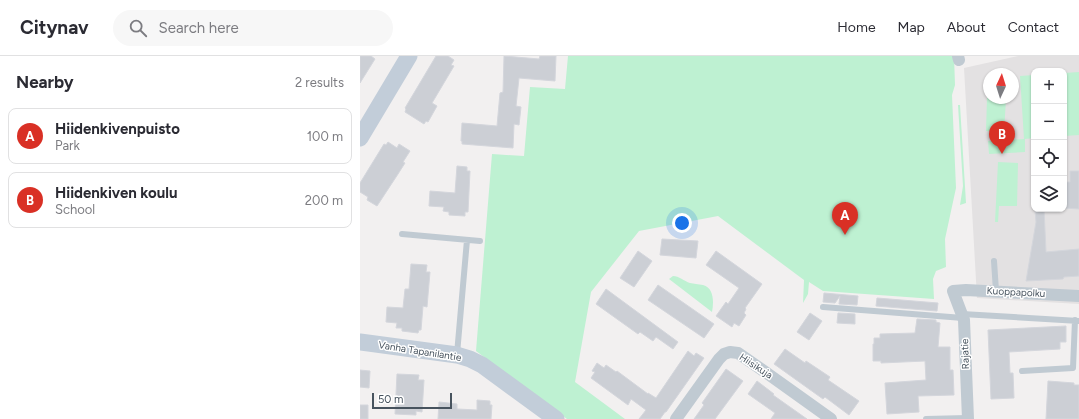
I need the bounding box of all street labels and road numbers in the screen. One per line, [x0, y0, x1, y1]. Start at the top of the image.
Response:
street label: Kuoppapolku [986, 284, 1046, 300]
street label: Vanha Tapanilantie [378, 338, 463, 364]
street label: Rajatie [958, 338, 972, 370]
street label: Hiisikuja [737, 350, 775, 382]

